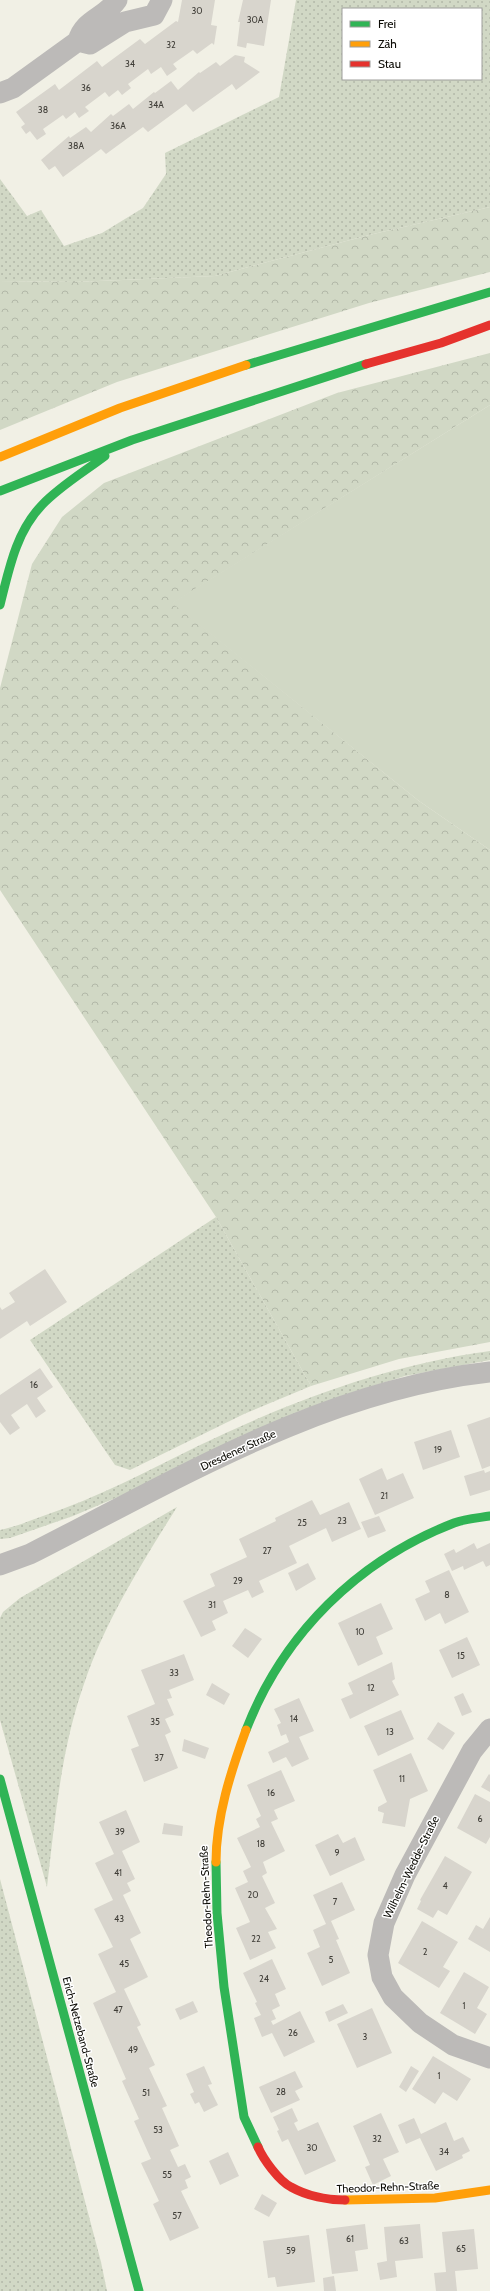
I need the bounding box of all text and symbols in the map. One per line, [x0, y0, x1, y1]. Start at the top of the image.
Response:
house number: 30 [191, 5, 203, 16]
legend [342, 8, 482, 80]
house number: 30A [247, 14, 264, 25]
text: Frei [378, 16, 396, 31]
text: Zäh [378, 36, 397, 51]
house number: 32 [166, 39, 176, 50]
text: Stau [378, 56, 401, 71]
house number: 34 [125, 58, 135, 69]
house number: 36 [81, 82, 91, 93]
house number: 34A [148, 99, 164, 110]
house number: 38 [38, 104, 48, 115]
house number: 36A [110, 120, 126, 131]
house number: 38A [68, 140, 84, 151]
house number: 16 [30, 1379, 38, 1390]
street label: Dresdener Straße [198, 1426, 278, 1474]
house number: 19 [434, 1444, 442, 1455]
house number: 21 [380, 1490, 388, 1501]
house number: 23 [337, 1515, 347, 1526]
house number: 25 [297, 1517, 307, 1528]
house number: 27 [262, 1545, 272, 1556]
house number: 29 [233, 1575, 243, 1586]
house number: 8 [444, 1589, 450, 1600]
house number: 31 [208, 1599, 216, 1610]
house number: 10 [355, 1626, 365, 1637]
house number: 15 [457, 1650, 465, 1661]
house number: 33 [169, 1667, 179, 1678]
house number: 12 [367, 1682, 375, 1693]
house number: 14 [290, 1713, 298, 1724]
house number: 35 [150, 1716, 160, 1727]
house number: 13 [386, 1726, 394, 1737]
house number: 37 [154, 1752, 164, 1763]
house number: 11 [399, 1773, 405, 1784]
house number: 16 [267, 1787, 275, 1798]
street label: Wilhelm-Wedde-Straße [380, 1813, 442, 1921]
house number: 6 [477, 1813, 483, 1824]
house number: 39 [115, 1826, 125, 1837]
house number: 18 [257, 1838, 265, 1849]
street label: Theodor-Rehn-Straße [196, 1845, 216, 1949]
house number: 9 [334, 1847, 340, 1858]
house number: 41 [114, 1867, 122, 1878]
house number: 4 [442, 1880, 448, 1891]
house number: 20 [248, 1889, 259, 1900]
house number: 7 [333, 1896, 338, 1907]
house number: 43 [114, 1913, 124, 1924]
house number: 22 [251, 1933, 261, 1944]
house number: 2 [423, 1946, 428, 1957]
house number: 5 [329, 1954, 334, 1965]
house number: 45 [119, 1958, 129, 1969]
house number: 24 [259, 1973, 269, 1984]
street label: Erich-Netzeband-Straße [60, 1975, 103, 2089]
house number: 1 [463, 2000, 466, 2011]
house number: 47 [113, 2004, 123, 2015]
house number: 26 [288, 2027, 298, 2038]
house number: 3 [363, 2031, 368, 2042]
house number: 49 [128, 2044, 138, 2055]
house number: 1 [438, 2070, 441, 2081]
house number: 28 [276, 2086, 286, 2097]
house number: 51 [142, 2087, 150, 2098]
house number: 53 [153, 2124, 163, 2135]
house number: 32 [372, 2133, 382, 2144]
house number: 30 [306, 2142, 318, 2153]
house number: 34 [439, 2146, 449, 2157]
house number: 55 [162, 2169, 172, 2180]
street label: Theodor-Rehn-Straße [336, 2178, 440, 2196]
house number: 57 [172, 2210, 182, 2221]
house number: 61 [346, 2233, 354, 2244]
house number: 63 [399, 2235, 409, 2246]
house number: 65 [456, 2243, 466, 2254]
house number: 59 [286, 2245, 296, 2256]

